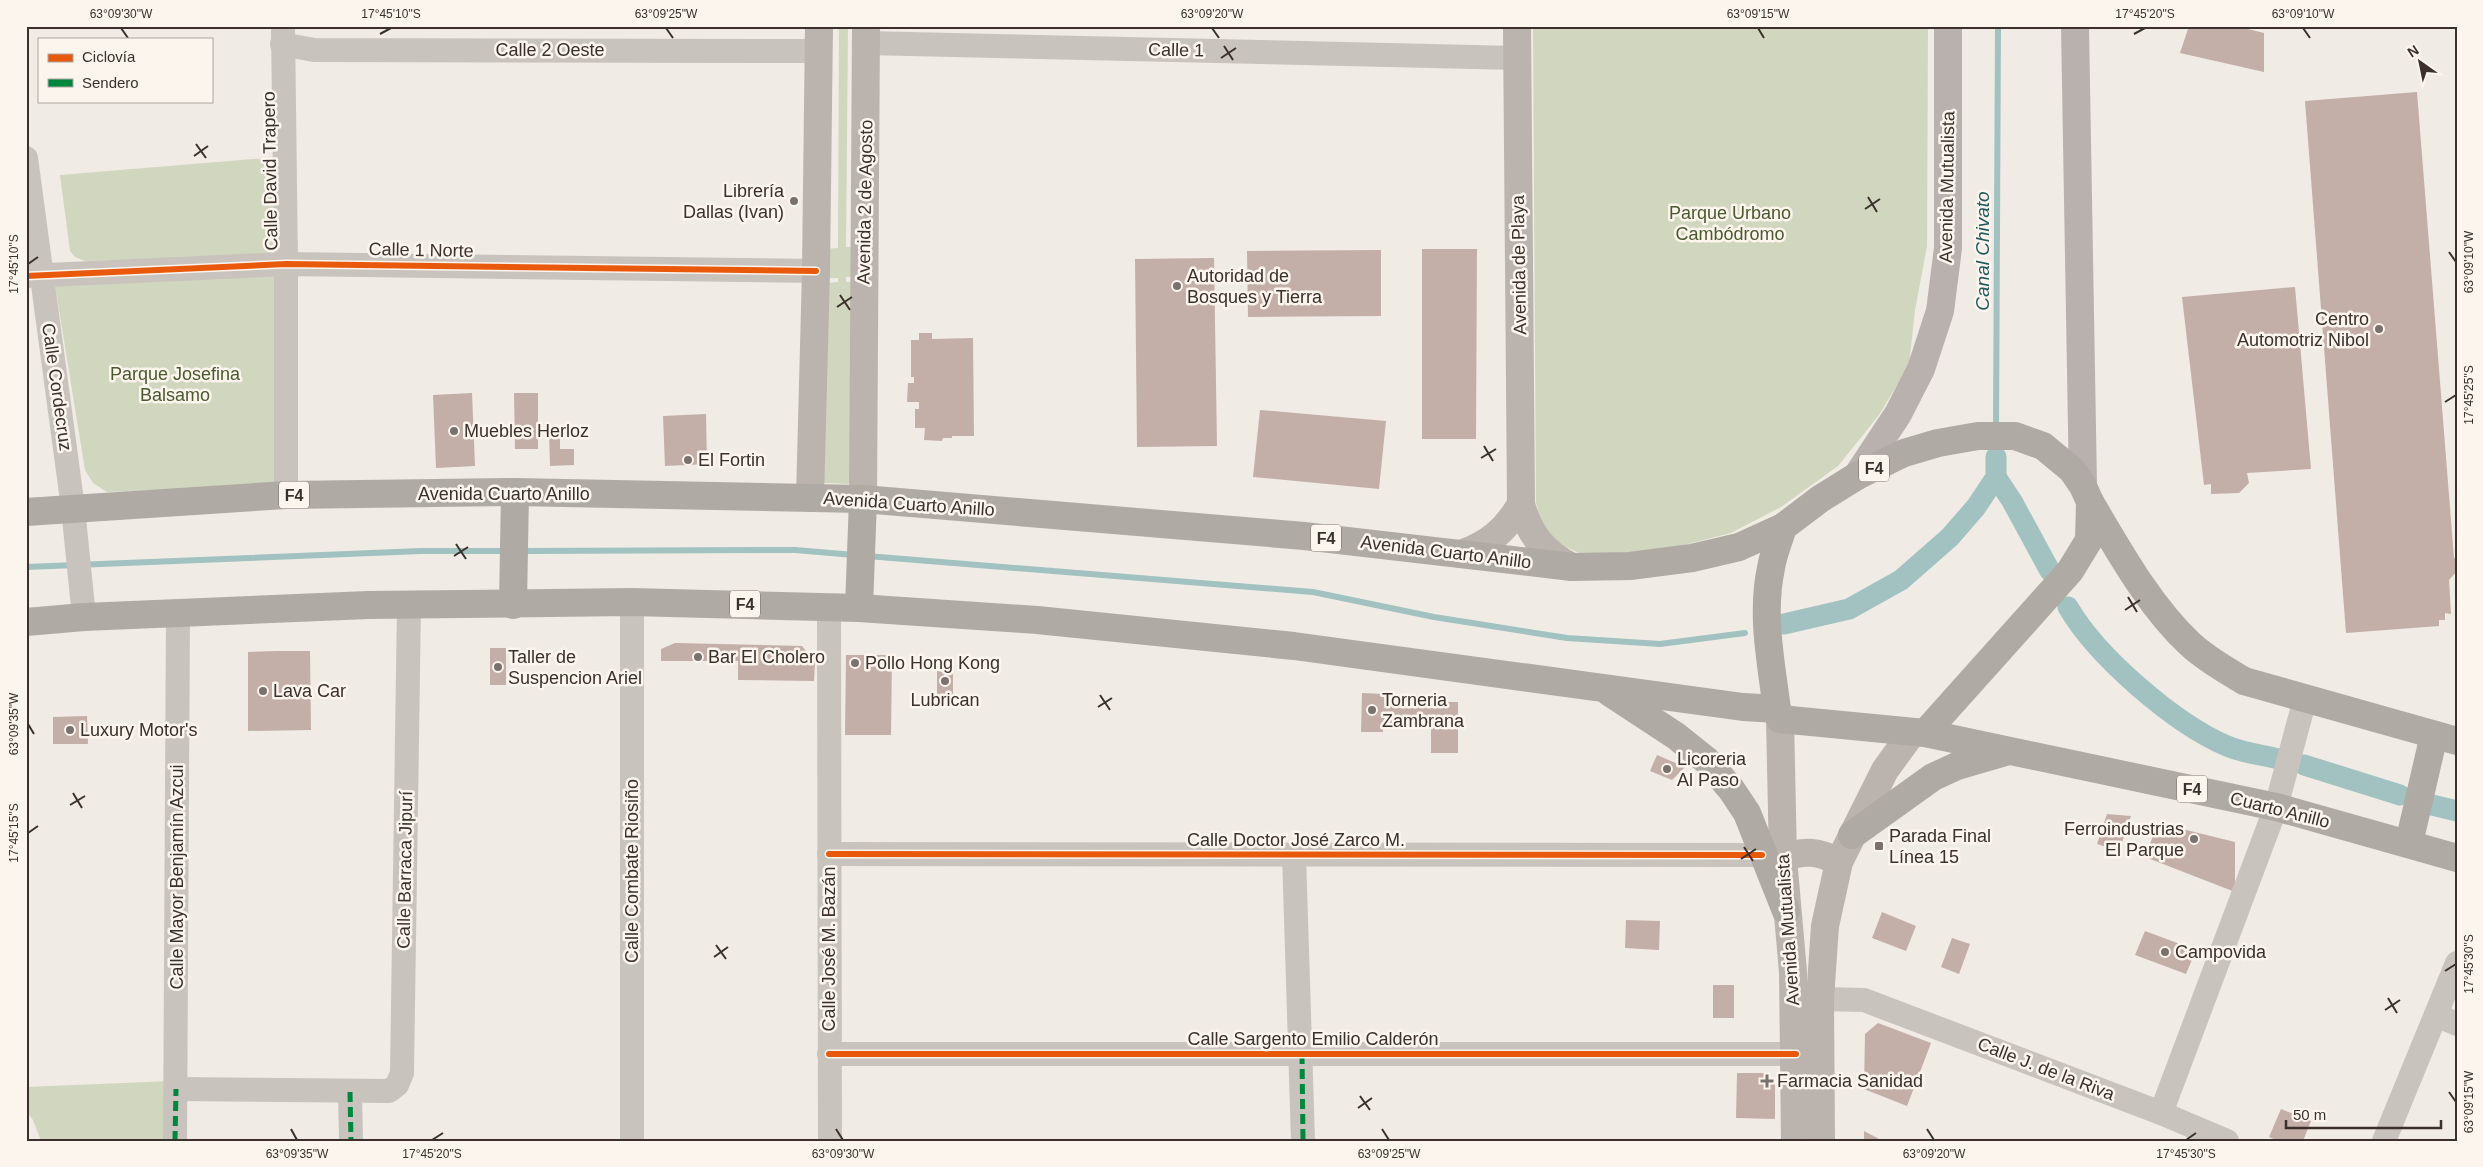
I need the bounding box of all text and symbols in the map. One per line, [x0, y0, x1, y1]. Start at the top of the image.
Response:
text: 63°09'30"W [90, 7, 153, 21]
text: 17°45'10"S [361, 7, 421, 21]
text: 63°09'25"W [635, 7, 698, 21]
text: 63°09'20"W [1181, 7, 1244, 21]
text: 63°09'15"W [1727, 7, 1790, 21]
text: 17°45'20"S [2115, 7, 2175, 21]
text: 63°09'10"W [2272, 7, 2335, 21]
legend [38, 38, 212, 102]
north arrow [2396, 38, 2446, 88]
street label: Calle 2 Oeste [495, 40, 605, 60]
street label: Calle 1 [1148, 40, 1204, 60]
text: N [2404, 42, 2422, 61]
text: Ciclovía [82, 48, 136, 65]
text: Sendero [82, 74, 139, 91]
street label: Calle David Trapero [259, 91, 281, 251]
street label: Avenida Mutualista [1936, 110, 1958, 263]
street label: Avenida 2 de Agosto [854, 119, 876, 285]
place label: Librería Dallas (Ivan) [683, 181, 785, 222]
water label: Canal Chivato [1972, 191, 1993, 311]
street label: Avenida de Playa [1508, 194, 1530, 335]
marker: Librería Dallas (Ivan) [788, 195, 800, 207]
park label: Parque Urbano Cambódromo [1669, 203, 1791, 244]
text: 63°09'10"W [2462, 230, 2476, 293]
text: 17°45'10"S [7, 234, 21, 294]
street label: Calle 1 Norte [368, 239, 474, 261]
place label: Autoridad de Bosques y Tierra [1187, 266, 1323, 307]
marker: Autoridad de Bosques y Tierra [1171, 280, 1183, 292]
place label: Centro Automotriz Nibol [2237, 309, 2369, 350]
street label: Calle Cordecruz [38, 322, 76, 452]
marker: Centro Automotriz Nibol [2373, 323, 2385, 335]
park label: Parque Josefina Balsamo [110, 364, 241, 405]
text: 17°45'25"S [2462, 365, 2476, 425]
place label: Muebles Herloz [464, 421, 589, 441]
marker: Muebles Herloz [448, 425, 460, 437]
place label: El Fortin [698, 450, 765, 470]
marker: El Fortin [682, 454, 694, 466]
road number: F4 [1859, 454, 1889, 482]
road number: F4 [279, 482, 309, 508]
street label: Avenida Cuarto Anillo [418, 484, 590, 504]
street label: Avenida Cuarto Anillo [823, 488, 995, 520]
road number: F4 [1311, 524, 1341, 552]
street label: Avenida Cuarto Anillo [1360, 532, 1532, 572]
road number: F4 [730, 590, 760, 618]
place label: Taller de Suspencion Ariel [508, 647, 642, 688]
place label: Bar El Cholero [708, 647, 825, 667]
marker: Bar El Cholero [692, 651, 704, 663]
place label: Pollo Hong Kong [865, 653, 1000, 673]
marker: Pollo Hong Kong [849, 657, 861, 669]
marker: Taller de Suspencion Ariel [492, 661, 504, 673]
marker: Lubrican [939, 675, 951, 687]
place label: Lava Car [273, 681, 346, 701]
marker: Lava Car [257, 685, 269, 697]
place label: Lubrican [910, 690, 980, 710]
place label: Torneria Zambrana [1382, 690, 1465, 731]
text: 63°09'35"W [7, 692, 21, 755]
marker: Torneria Zambrana [1366, 704, 1378, 716]
place label: Luxury Motor's [80, 720, 197, 740]
marker: Luxury Motor's [64, 724, 76, 736]
place label: Licoreria Al Paso [1677, 749, 1747, 790]
marker: Licoreria Al Paso [1661, 763, 1673, 775]
street label: Calle Mayor Benjamín Azcui [167, 764, 187, 990]
road number: F4 [2177, 776, 2207, 802]
street label: Calle Combate Riosiño [622, 779, 642, 963]
street label: Cuarto Anillo [2228, 788, 2332, 832]
street label: Calle Barraca Jipurí [394, 791, 416, 949]
text: 17°45'15"S [7, 803, 21, 863]
place label: Ferroindustrias El Parque [2064, 819, 2184, 860]
place label: Parada Final Línea 15 [1889, 826, 1991, 867]
street label: Calle Doctor José Zarco M. [1187, 830, 1405, 850]
marker: Ferroindustrias El Parque [2188, 833, 2200, 845]
marker: Parada Final Línea 15 [1873, 840, 1885, 852]
street label: Avenida Mutualista [1773, 853, 1803, 1006]
street label: Calle José M. Bazán [819, 866, 839, 1032]
text: 17°45'30"S [2462, 934, 2476, 994]
place label: Campovida [2175, 942, 2267, 962]
marker: Campovida [2159, 946, 2171, 958]
street label: Calle Sargento Emilio Calderón [1187, 1029, 1439, 1049]
street label: Calle J. de la Riva [1975, 1034, 2118, 1105]
text: 63°09'15"W [2462, 1070, 2476, 1133]
place label: Farmacia Sanidad [1777, 1071, 1923, 1091]
marker: Farmacia Sanidad [1761, 1075, 1773, 1087]
scale bar [2286, 1097, 2440, 1129]
text: 50 m [2293, 1106, 2326, 1123]
text: 63°09'35"W [266, 1147, 329, 1161]
text: 17°45'20"S [402, 1147, 462, 1161]
text: 63°09'30"W [812, 1147, 875, 1161]
text: 63°09'25"W [1358, 1147, 1421, 1161]
text: 63°09'20"W [1903, 1147, 1966, 1161]
text: 17°45'30"S [2156, 1147, 2216, 1161]

